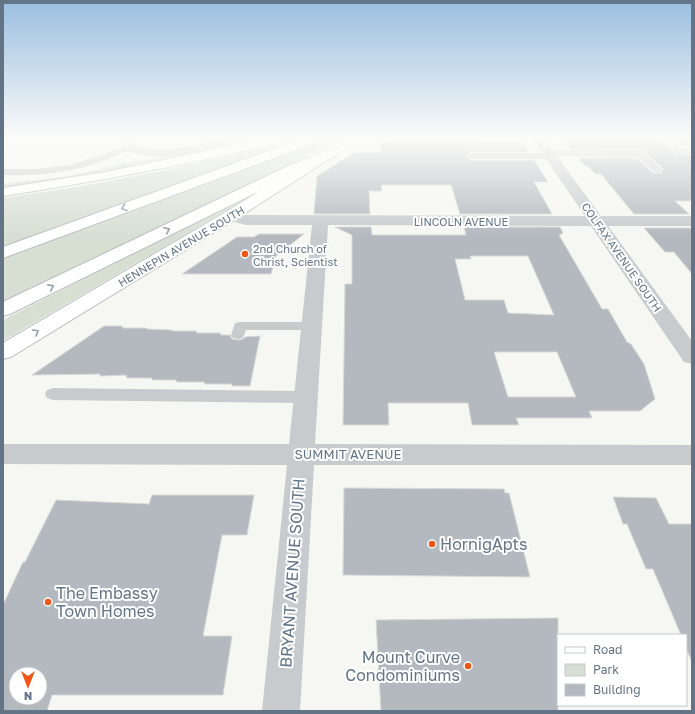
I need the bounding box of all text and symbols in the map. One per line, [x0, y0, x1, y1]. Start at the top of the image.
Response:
street label: COLFAX AVENUE SOUTH [579, 200, 665, 314]
street label: HENNEPIN AVENUE SOUTH [116, 203, 246, 289]
one-way arrow [121, 204, 128, 212]
street label: LINCOLN AVENUE [414, 215, 509, 228]
one-way arrow [163, 227, 171, 235]
place label: 2nd Church of Christ, Scientist [253, 242, 338, 268]
marker: 2nd Church of Christ, Scientist [240, 249, 250, 259]
one-way arrow [46, 284, 54, 292]
one-way arrow [32, 330, 39, 337]
street label: SUMMIT AVENUE [294, 446, 402, 462]
street label: BRYANT AVENUE SOUTH [275, 478, 309, 668]
place label: HornigApts [440, 534, 527, 554]
marker: HornigApts [427, 539, 437, 549]
place label: The Embassy Town Homes [56, 583, 158, 621]
marker: The Embassy Town Homes [43, 597, 53, 607]
legend [557, 634, 687, 706]
text: Road [593, 642, 622, 657]
place label: Mount Curve Condominiums [345, 647, 460, 685]
marker: Mount Curve Condominiums [463, 661, 473, 671]
text: Park [593, 662, 619, 677]
north arrow [8, 666, 48, 706]
text: Building [593, 682, 641, 697]
text: N [24, 690, 32, 703]

